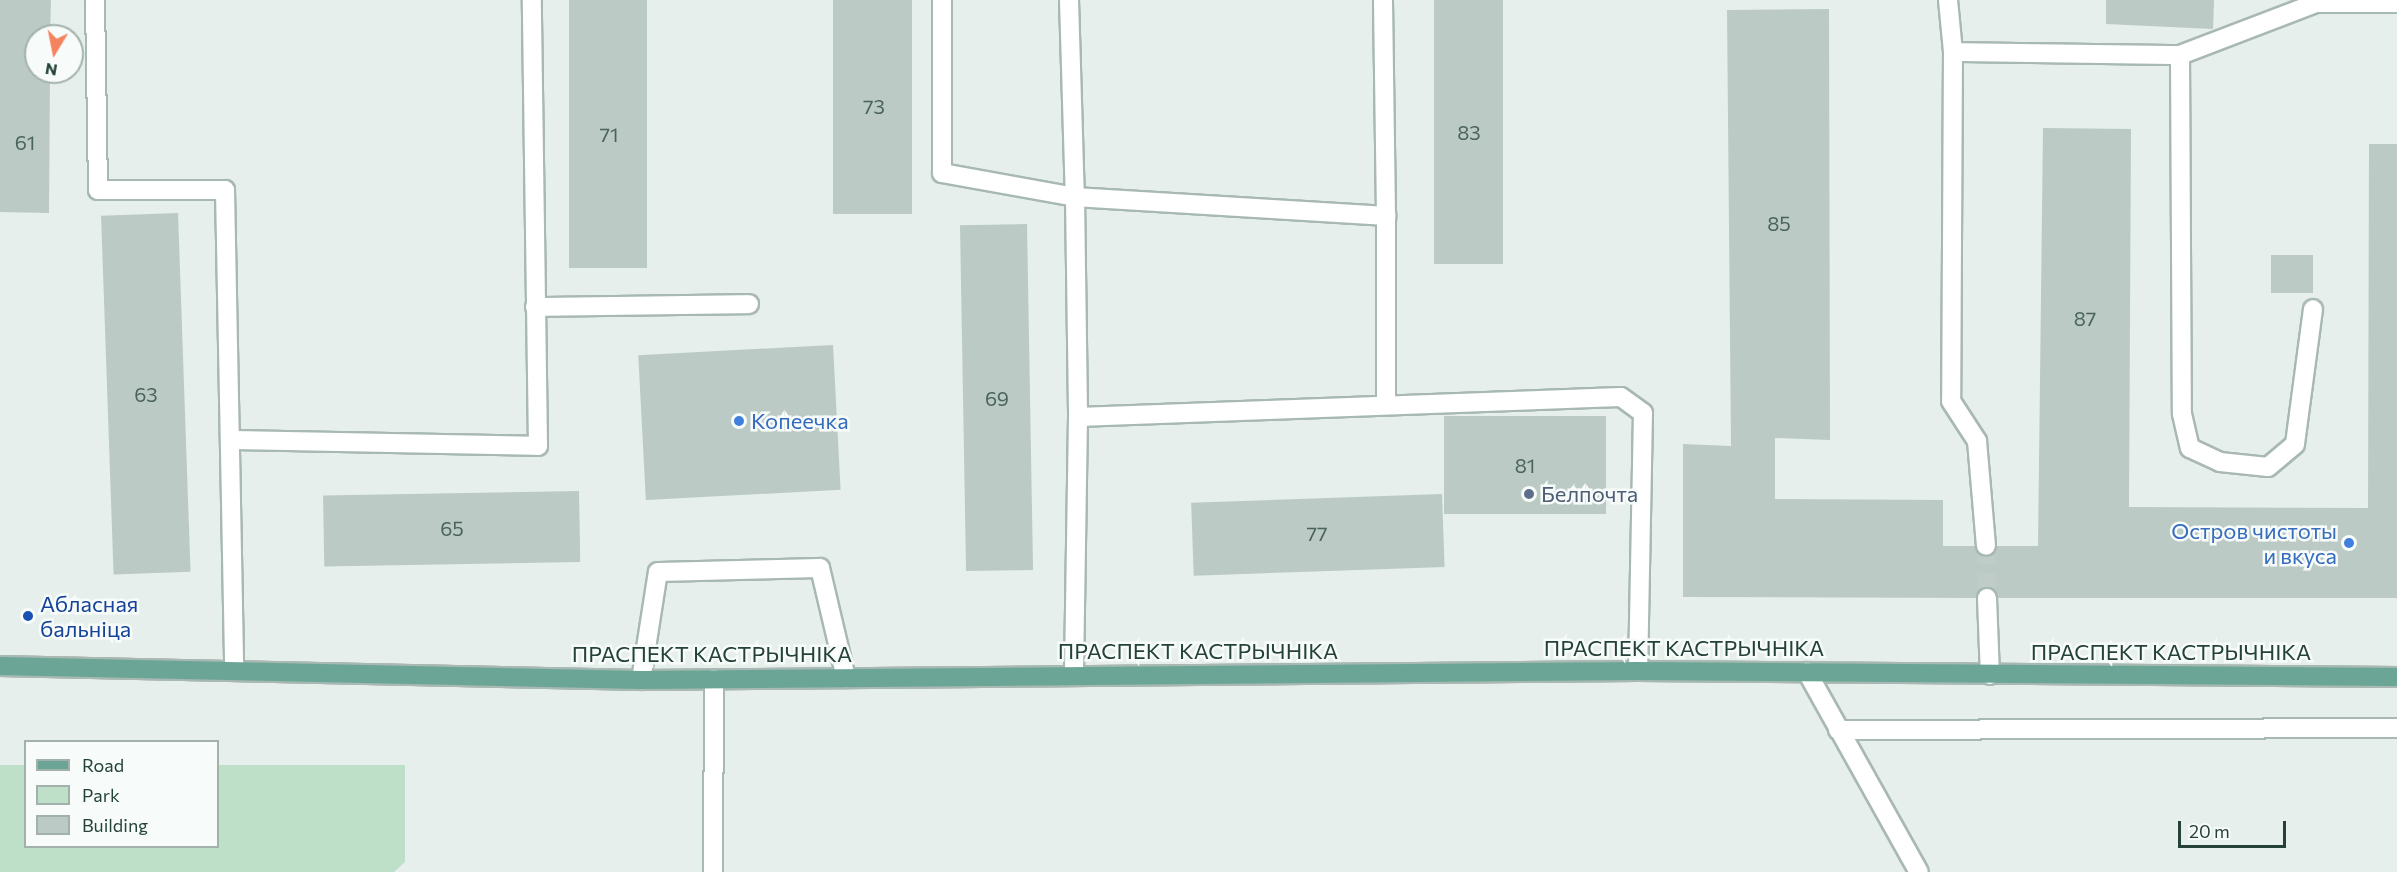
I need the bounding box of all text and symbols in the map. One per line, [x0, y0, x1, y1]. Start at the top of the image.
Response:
north arrow [24, 24, 84, 84]
text: N [44, 60, 59, 81]
house number: 73 [863, 94, 885, 118]
house number: 83 [1457, 120, 1481, 144]
house number: 71 [599, 122, 619, 146]
house number: 61 [15, 130, 35, 154]
house number: 85 [1767, 211, 1791, 235]
house number: 87 [2074, 306, 2096, 330]
house number: 63 [134, 382, 158, 406]
house number: 69 [985, 386, 1009, 410]
place label: Копеечка [751, 408, 849, 434]
marker: Копеечка [732, 414, 746, 428]
house number: 81 [1515, 453, 1535, 477]
place label: Белпочта [1541, 481, 1638, 507]
marker: Белпочта [1522, 487, 1536, 501]
house number: 65 [440, 516, 464, 540]
place label: Остров чистоты и вкуса [2171, 517, 2337, 568]
house number: 77 [1306, 521, 1328, 545]
marker: Остров чистоты и вкуса [2342, 536, 2356, 550]
place label: Абласная бальніца [40, 590, 138, 642]
marker: Абласная бальніца [21, 609, 35, 623]
street label: ПРАСПЕКТ КАСТРЫЧНІКА [1544, 635, 1824, 661]
street label: ПРАСПЕКТ КАСТРЫЧНІКА [1058, 638, 1338, 664]
street label: ПРАСПЕКТ КАСТРЫЧНІКА [2031, 639, 2311, 665]
street label: ПРАСПЕКТ КАСТРЫЧНІКА [572, 641, 852, 667]
legend [24, 740, 219, 848]
text: Road [82, 754, 124, 776]
text: Park [82, 784, 120, 806]
scale bar [2181, 809, 2289, 847]
text: Building [82, 814, 148, 836]
text: 20 m [2189, 820, 2230, 842]

